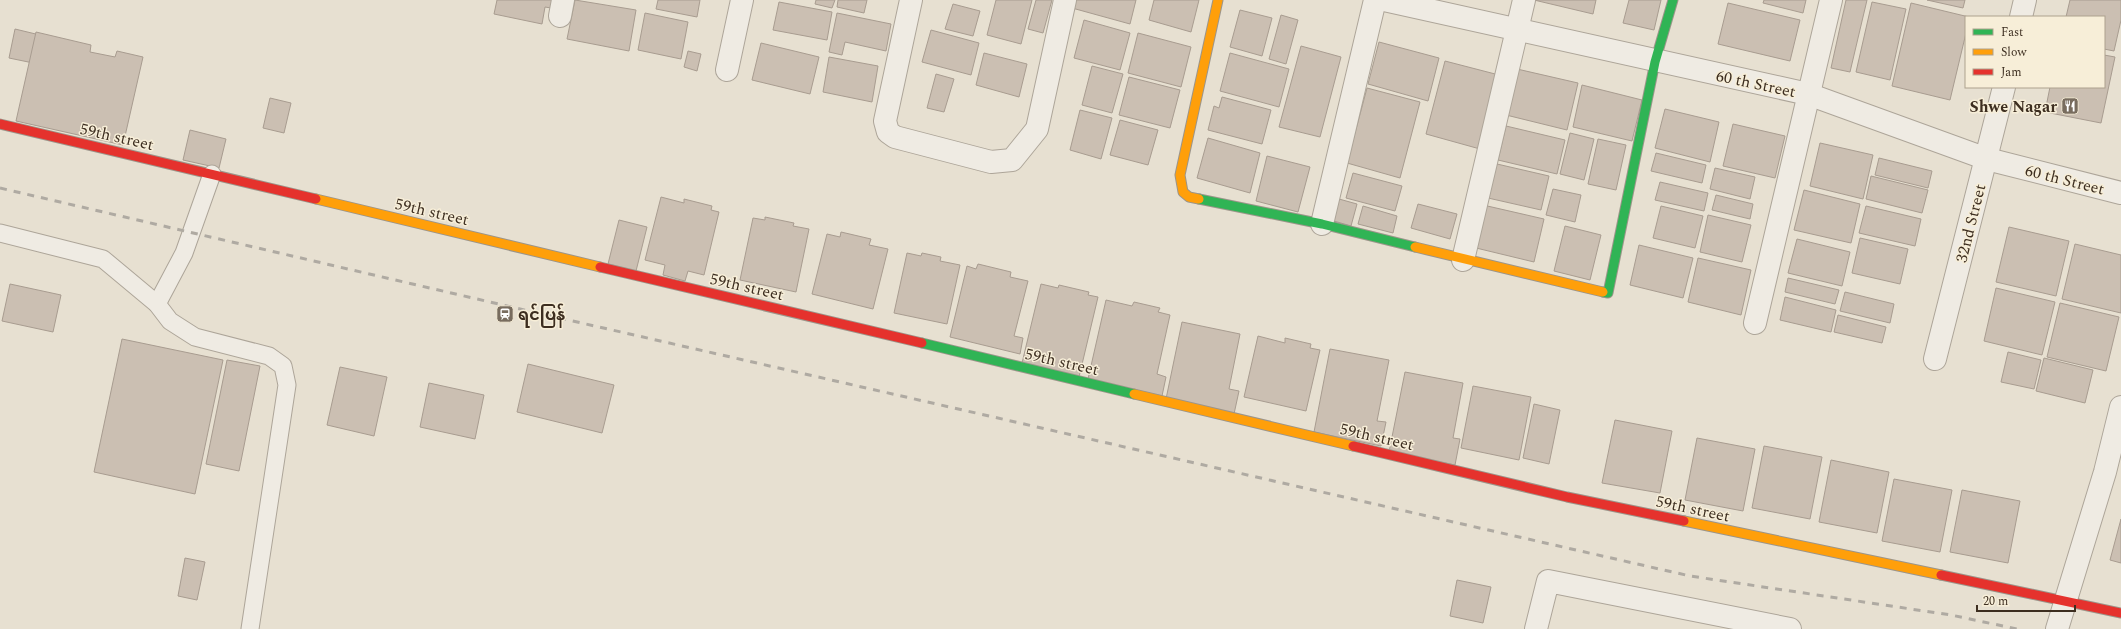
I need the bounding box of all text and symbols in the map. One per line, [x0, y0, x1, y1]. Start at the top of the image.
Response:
legend [1965, 16, 2105, 88]
text: Fast [2001, 23, 2023, 42]
text: Slow [2001, 43, 2027, 62]
text: Jam [2001, 63, 2022, 82]
street label: 60 th Street [1714, 64, 1798, 104]
place label: Shwe Nagar [1970, 95, 2057, 119]
restaurant icon: Shwe Nagar [2060, 96, 2080, 116]
street label: 59th street [78, 117, 156, 157]
street label: 60 th Street [2023, 159, 2107, 201]
street label: 32nd Street [1950, 181, 1992, 265]
street label: 59th street [393, 192, 471, 232]
street label: 59th street [708, 267, 786, 307]
place label: ရင်ပြန် [518, 303, 565, 328]
station icon: ရင်ပြန် [495, 304, 515, 324]
street label: 59th street [1023, 342, 1101, 382]
street label: 59th street [1338, 417, 1416, 457]
street label: 59th street [1654, 489, 1732, 529]
scale bar [1977, 587, 2075, 613]
text: 20 m [1983, 592, 2008, 611]

